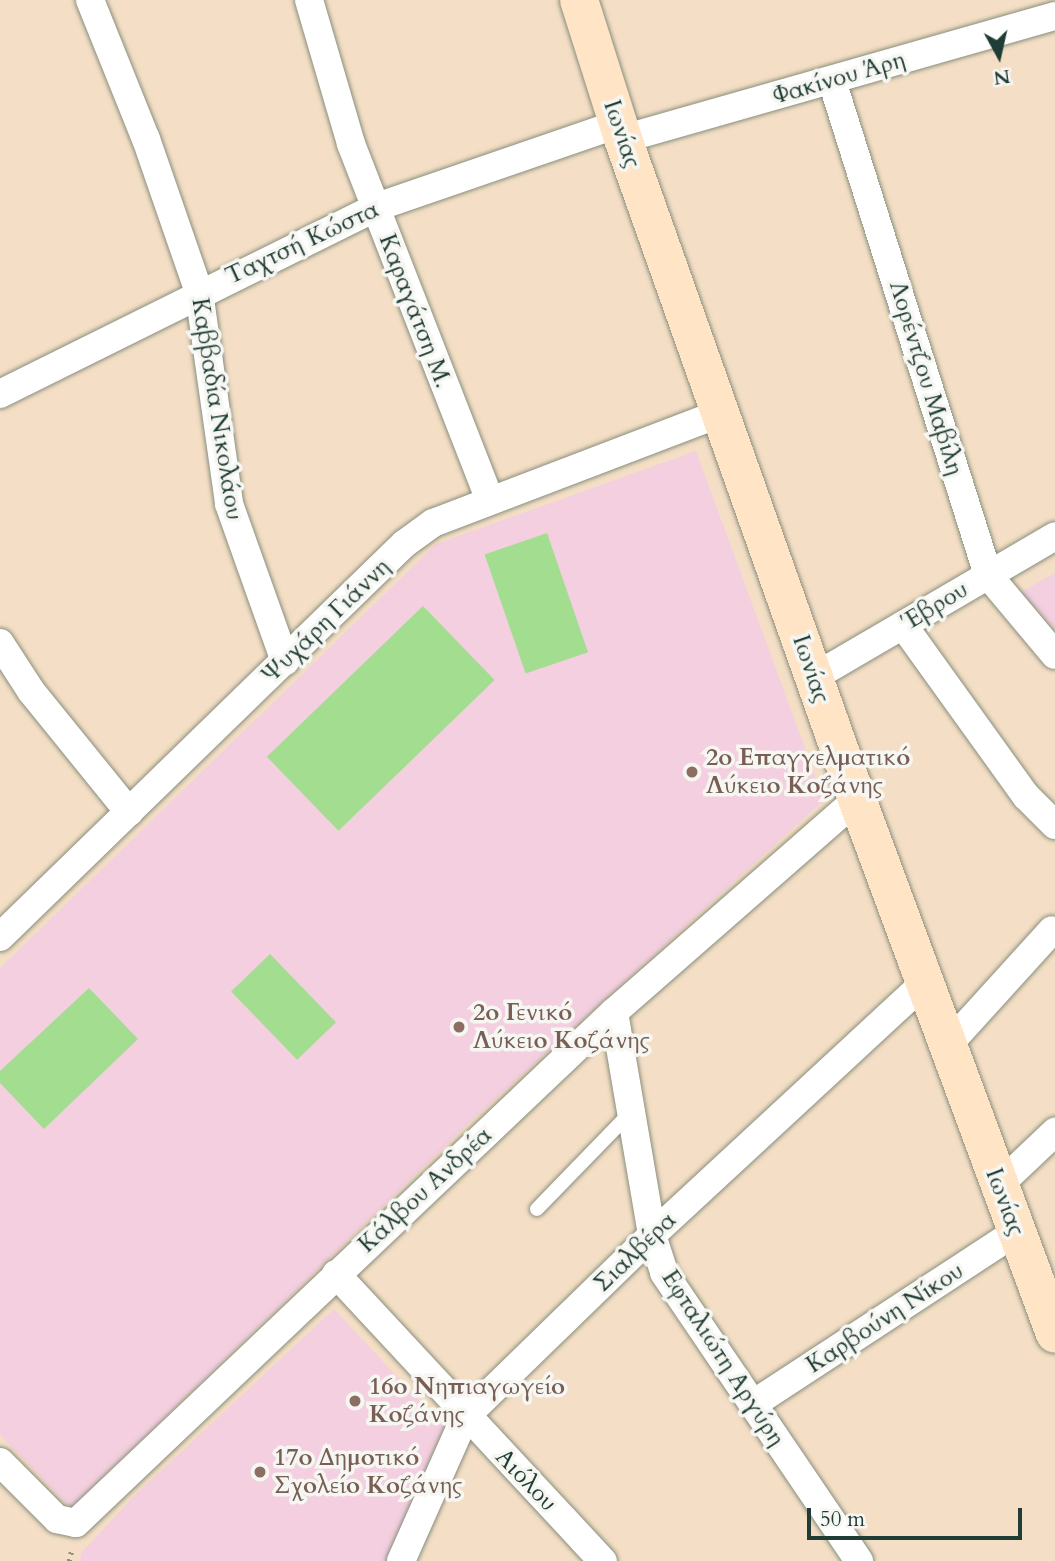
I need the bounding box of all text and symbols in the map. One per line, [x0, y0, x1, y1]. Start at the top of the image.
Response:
north arrow [964, 21, 1034, 91]
street label: Φακίνου Άρη [769, 45, 909, 111]
text: N [992, 63, 1012, 91]
street label: Ιωνίας [597, 96, 647, 172]
street label: Ταχτσή Κώστα [221, 195, 383, 291]
street label: Καραγάτση Μ. [372, 230, 458, 392]
street label: Λορέντζου Μαβίλη [883, 277, 969, 479]
street label: Καββαδία Νικολάου [185, 296, 249, 522]
street label: Ψυχάρη Γιάννη [256, 553, 396, 689]
street label: Έβρου [897, 575, 973, 637]
street label: Ιωνίας [786, 631, 836, 707]
place label: 2ο Επαγγελματικό Λύκειο Κοζάνης [706, 744, 910, 800]
marker: 2ο Επαγγελματικό Λύκειο Κοζάνης [684, 764, 700, 780]
place label: 2ο Γενικό Λύκειο Κοζάνης [473, 999, 650, 1055]
marker: 2ο Γενικό Λύκειο Κοζάνης [451, 1019, 467, 1035]
street label: Κάλβου Ανδρέα [353, 1121, 497, 1259]
street label: Ιωνίας [979, 1164, 1031, 1240]
street label: Σιαλβέρα [588, 1206, 682, 1298]
street label: Καρβούνη Νίκου [801, 1256, 969, 1380]
street label: Εφταλιώτη Αργύρη [655, 1265, 791, 1451]
place label: 16ο Νηπιαγωγείο Κοζάνης [369, 1373, 565, 1429]
marker: 16ο Νηπιαγωγείο Κοζάνης [347, 1393, 363, 1409]
street label: Αιόλου [489, 1443, 563, 1517]
place label: 17ο Δημοτικό Σχολείο Κοζάνης [274, 1444, 462, 1500]
marker: 17ο Δημοτικό Σχολείο Κοζάνης [252, 1464, 268, 1480]
scale bar [810, 1494, 1025, 1538]
text: 50 m [820, 1505, 865, 1534]

